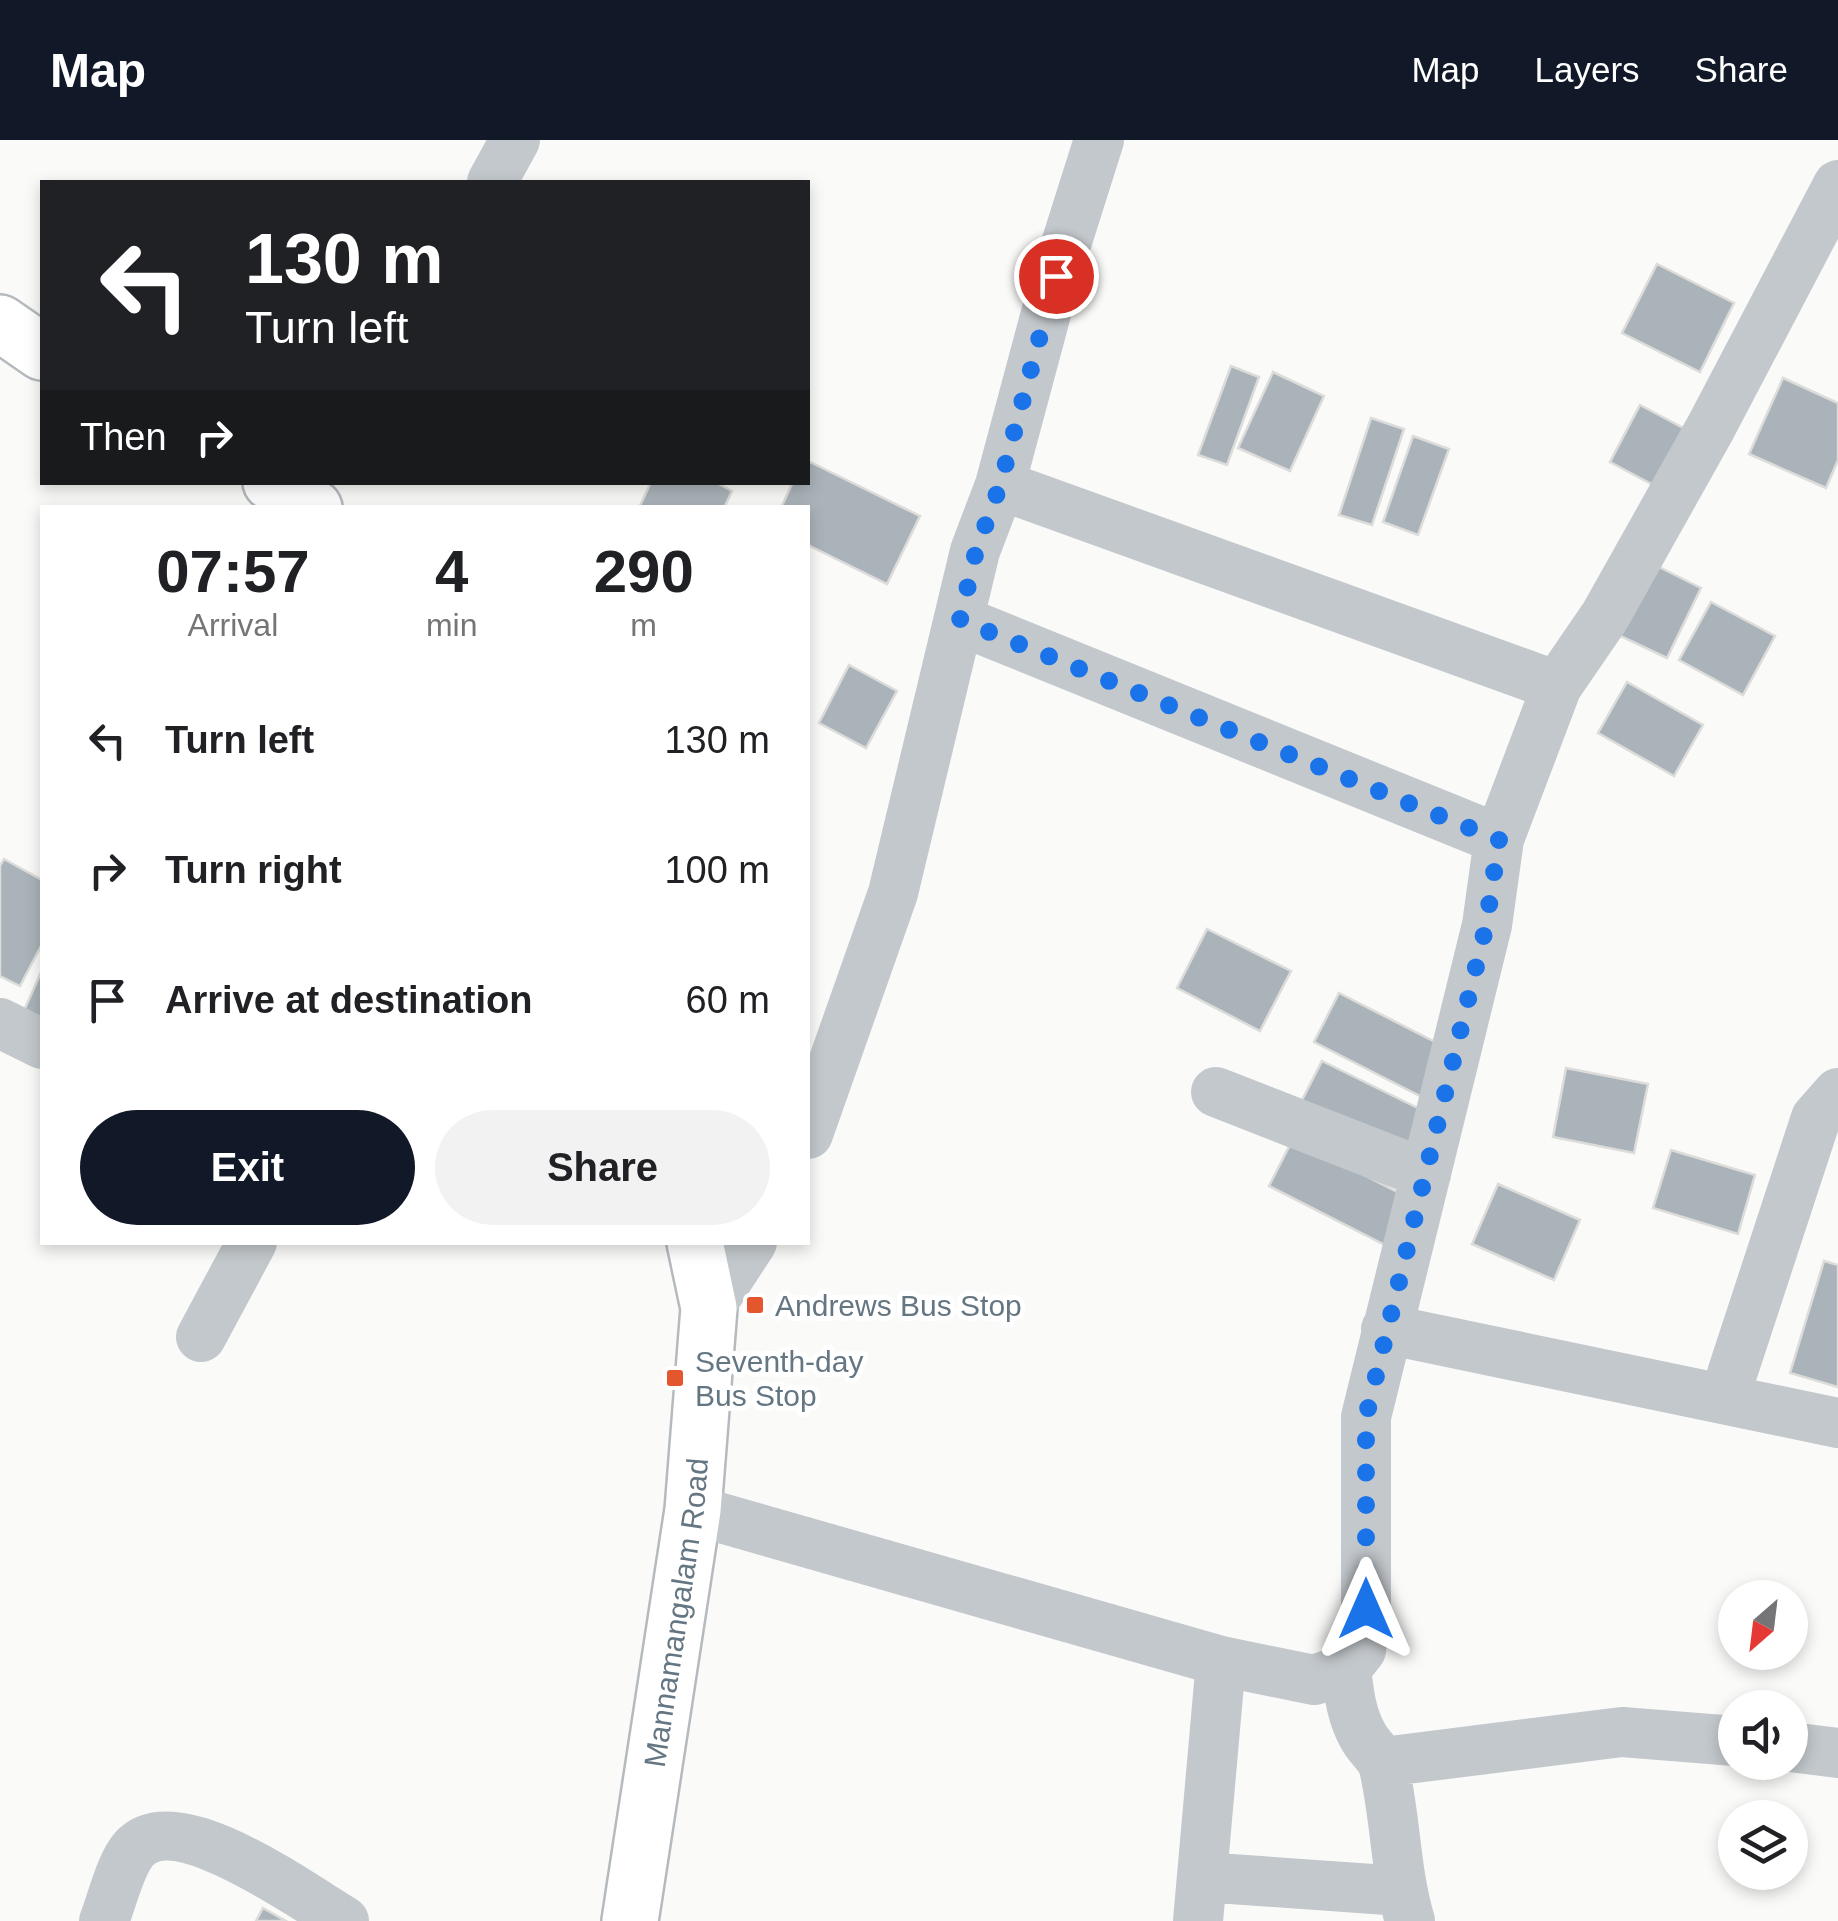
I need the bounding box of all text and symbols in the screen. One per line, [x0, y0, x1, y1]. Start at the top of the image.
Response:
text: Map [50, 44, 146, 97]
text: Map [1411, 50, 1480, 89]
text: Layers [1535, 50, 1640, 89]
text: Share [1695, 50, 1788, 89]
icon: left [80, 220, 210, 350]
text: 130 m [245, 220, 443, 298]
pin [1014, 234, 1099, 319]
icon: arrive [1029, 249, 1084, 304]
text: Turn left [245, 302, 408, 353]
icon: right [187, 410, 242, 465]
text: Then [80, 416, 167, 458]
text: 07:57 [156, 538, 310, 605]
text: 4 [435, 538, 468, 605]
text: 290 [594, 538, 694, 605]
text: Arrival [188, 607, 278, 643]
text: min [426, 607, 477, 643]
text: m [630, 607, 657, 643]
icon: left [80, 713, 135, 768]
text: Turn left [165, 719, 314, 761]
text: 130 m [664, 719, 770, 761]
icon: right [80, 843, 135, 898]
text: Turn right [165, 849, 342, 891]
text: 100 m [664, 849, 770, 891]
icon: arrive [80, 973, 135, 1028]
text: Arrive at destination [165, 979, 532, 1021]
text: 60 m [686, 979, 770, 1021]
button: Exit [80, 1110, 415, 1225]
button: Share [435, 1110, 770, 1225]
place label: Andrews Bus Stop [775, 1289, 1022, 1322]
marker: Andrews Bus Stop [744, 1294, 766, 1316]
place label: Seventh-day Bus Stop [695, 1345, 863, 1412]
marker: Seventh-day Bus Stop [664, 1367, 686, 1389]
street label: Mannamangalam Road [637, 1457, 714, 1769]
position arrow [1314, 1557, 1418, 1661]
north arrow [1718, 1580, 1808, 1670]
map controls [1718, 1580, 1808, 1890]
button: sound [1718, 1690, 1808, 1780]
button: layers [1718, 1800, 1808, 1890]

